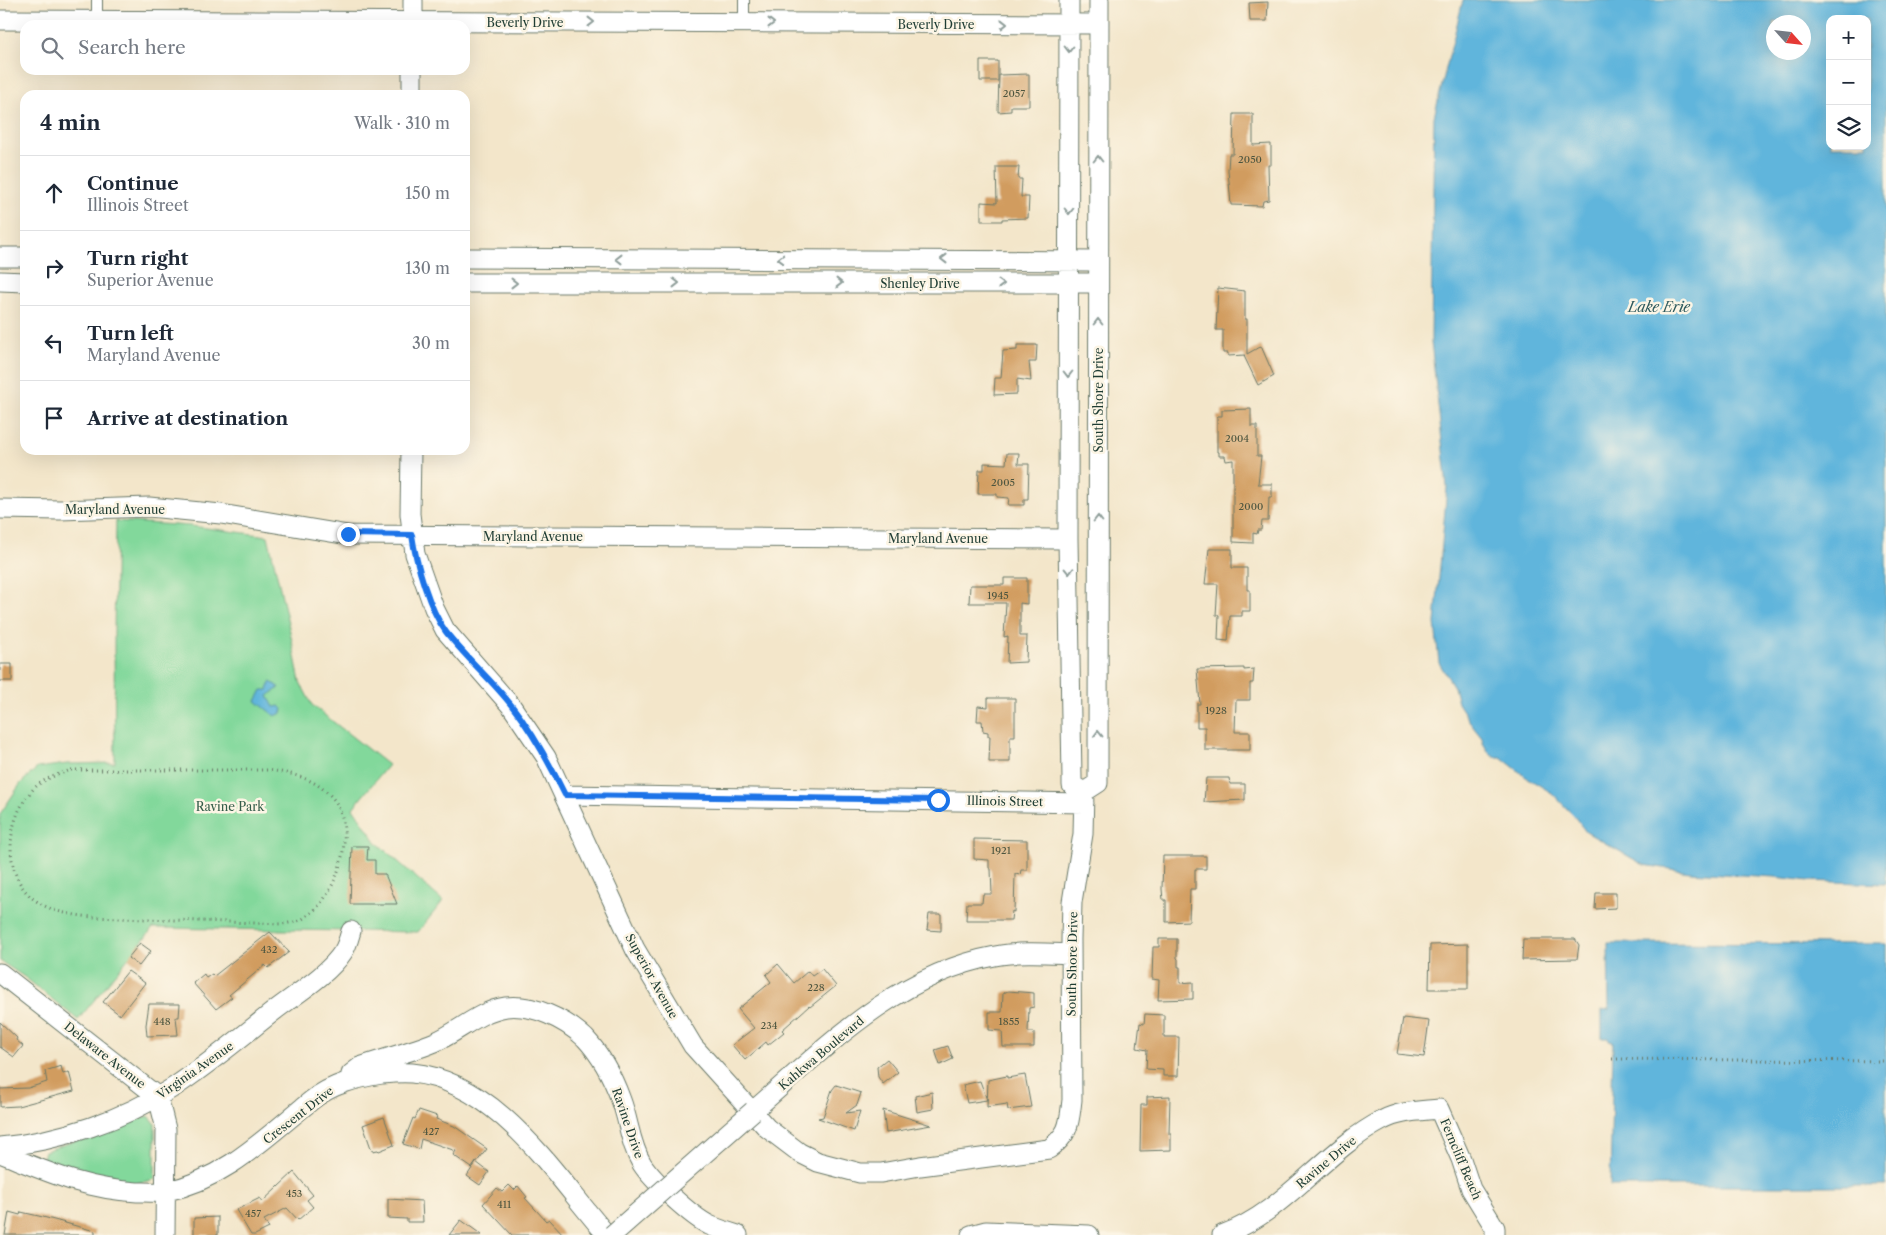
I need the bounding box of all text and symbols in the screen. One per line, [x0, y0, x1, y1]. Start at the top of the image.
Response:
street label: Beverly Drive [487, 15, 564, 30]
north arrow [1766, 15, 1811, 60]
map controls [1826, 15, 1871, 150]
button: + [1826, 15, 1871, 60]
one-way arrow [587, 17, 595, 28]
street label: Beverly Drive [898, 17, 975, 32]
one-way arrow [767, 18, 775, 29]
one-way arrow [1000, 19, 1008, 29]
search box [20, 20, 470, 75]
icon: search [38, 34, 66, 62]
text: Search here [78, 36, 186, 59]
one-way arrow [1064, 45, 1074, 53]
button: − [1826, 60, 1871, 105]
house number: 2057 [1003, 87, 1025, 100]
button: layers [1826, 105, 1871, 150]
text: 4 min [40, 110, 101, 135]
text: Walk · 310 m [354, 113, 450, 133]
house number: 2050 [1238, 153, 1262, 166]
one-way arrow [1093, 155, 1103, 163]
text: Continue [87, 172, 179, 195]
icon: ahead [40, 179, 68, 207]
text: 150 m [405, 183, 450, 203]
text: Illinois Street [87, 195, 189, 215]
one-way arrow [1064, 208, 1074, 215]
text: Turn right [87, 247, 188, 270]
one-way arrow [614, 253, 622, 264]
icon: right [40, 254, 68, 282]
one-way arrow [777, 254, 784, 264]
one-way arrow [939, 254, 947, 264]
text: 130 m [405, 258, 450, 278]
text: Superior Avenue [87, 270, 214, 290]
street label: Shenley Drive [880, 276, 960, 291]
one-way arrow [510, 278, 518, 288]
one-way arrow [672, 278, 680, 288]
one-way arrow [835, 278, 843, 288]
one-way arrow [998, 279, 1005, 289]
water label: Lake Erie [1627, 298, 1691, 316]
one-way arrow [1093, 317, 1103, 325]
text: Turn left [87, 322, 174, 345]
icon: left [40, 329, 68, 357]
text: 30 m [412, 333, 450, 353]
text: Maryland Avenue [87, 345, 220, 365]
street label: South Shore Drive [1091, 347, 1106, 452]
one-way arrow [1063, 370, 1073, 378]
icon: arrive [40, 404, 68, 432]
text: Arrive at destination [87, 407, 288, 430]
house number: 2004 [1225, 432, 1249, 445]
house number: 2005 [991, 476, 1015, 489]
house number: 2000 [1239, 500, 1263, 513]
street label: Maryland Avenue [65, 502, 165, 517]
one-way arrow [1093, 515, 1103, 522]
route end [337, 523, 360, 546]
street label: Maryland Avenue [483, 529, 583, 544]
street label: Maryland Avenue [888, 531, 988, 546]
one-way arrow [1064, 568, 1074, 575]
house number: 1945 [987, 589, 1009, 602]
house number: 1928 [1205, 704, 1227, 717]
one-way arrow [1092, 730, 1103, 738]
route start [927, 789, 950, 812]
street label: Illinois Street [967, 793, 1044, 809]
park label: Ravine Park [196, 799, 265, 814]
house number: 1921 [991, 844, 1012, 857]
street label: South Shore Drive [1064, 911, 1080, 1017]
street label: Superior Avenue [622, 931, 682, 1021]
house number: 432 [260, 943, 278, 956]
house number: 228 [807, 981, 825, 994]
street label: Kahkwa Boulevard [775, 1013, 867, 1093]
house number: 448 [153, 1015, 171, 1028]
house number: 1855 [999, 1015, 1020, 1028]
street label: Delaware Avenue [61, 1019, 149, 1092]
house number: 234 [760, 1019, 778, 1032]
street label: Virginia Avenue [153, 1038, 236, 1103]
street label: Crescent Drive [260, 1083, 336, 1147]
street label: Ravine Drive [609, 1086, 647, 1160]
street label: Ferncliff Beach [1437, 1116, 1485, 1202]
house number: 427 [423, 1125, 439, 1138]
street label: Ravine Drive [1293, 1132, 1359, 1191]
house number: 453 [286, 1187, 302, 1200]
house number: 411 [497, 1198, 512, 1211]
house number: 457 [245, 1207, 261, 1220]

